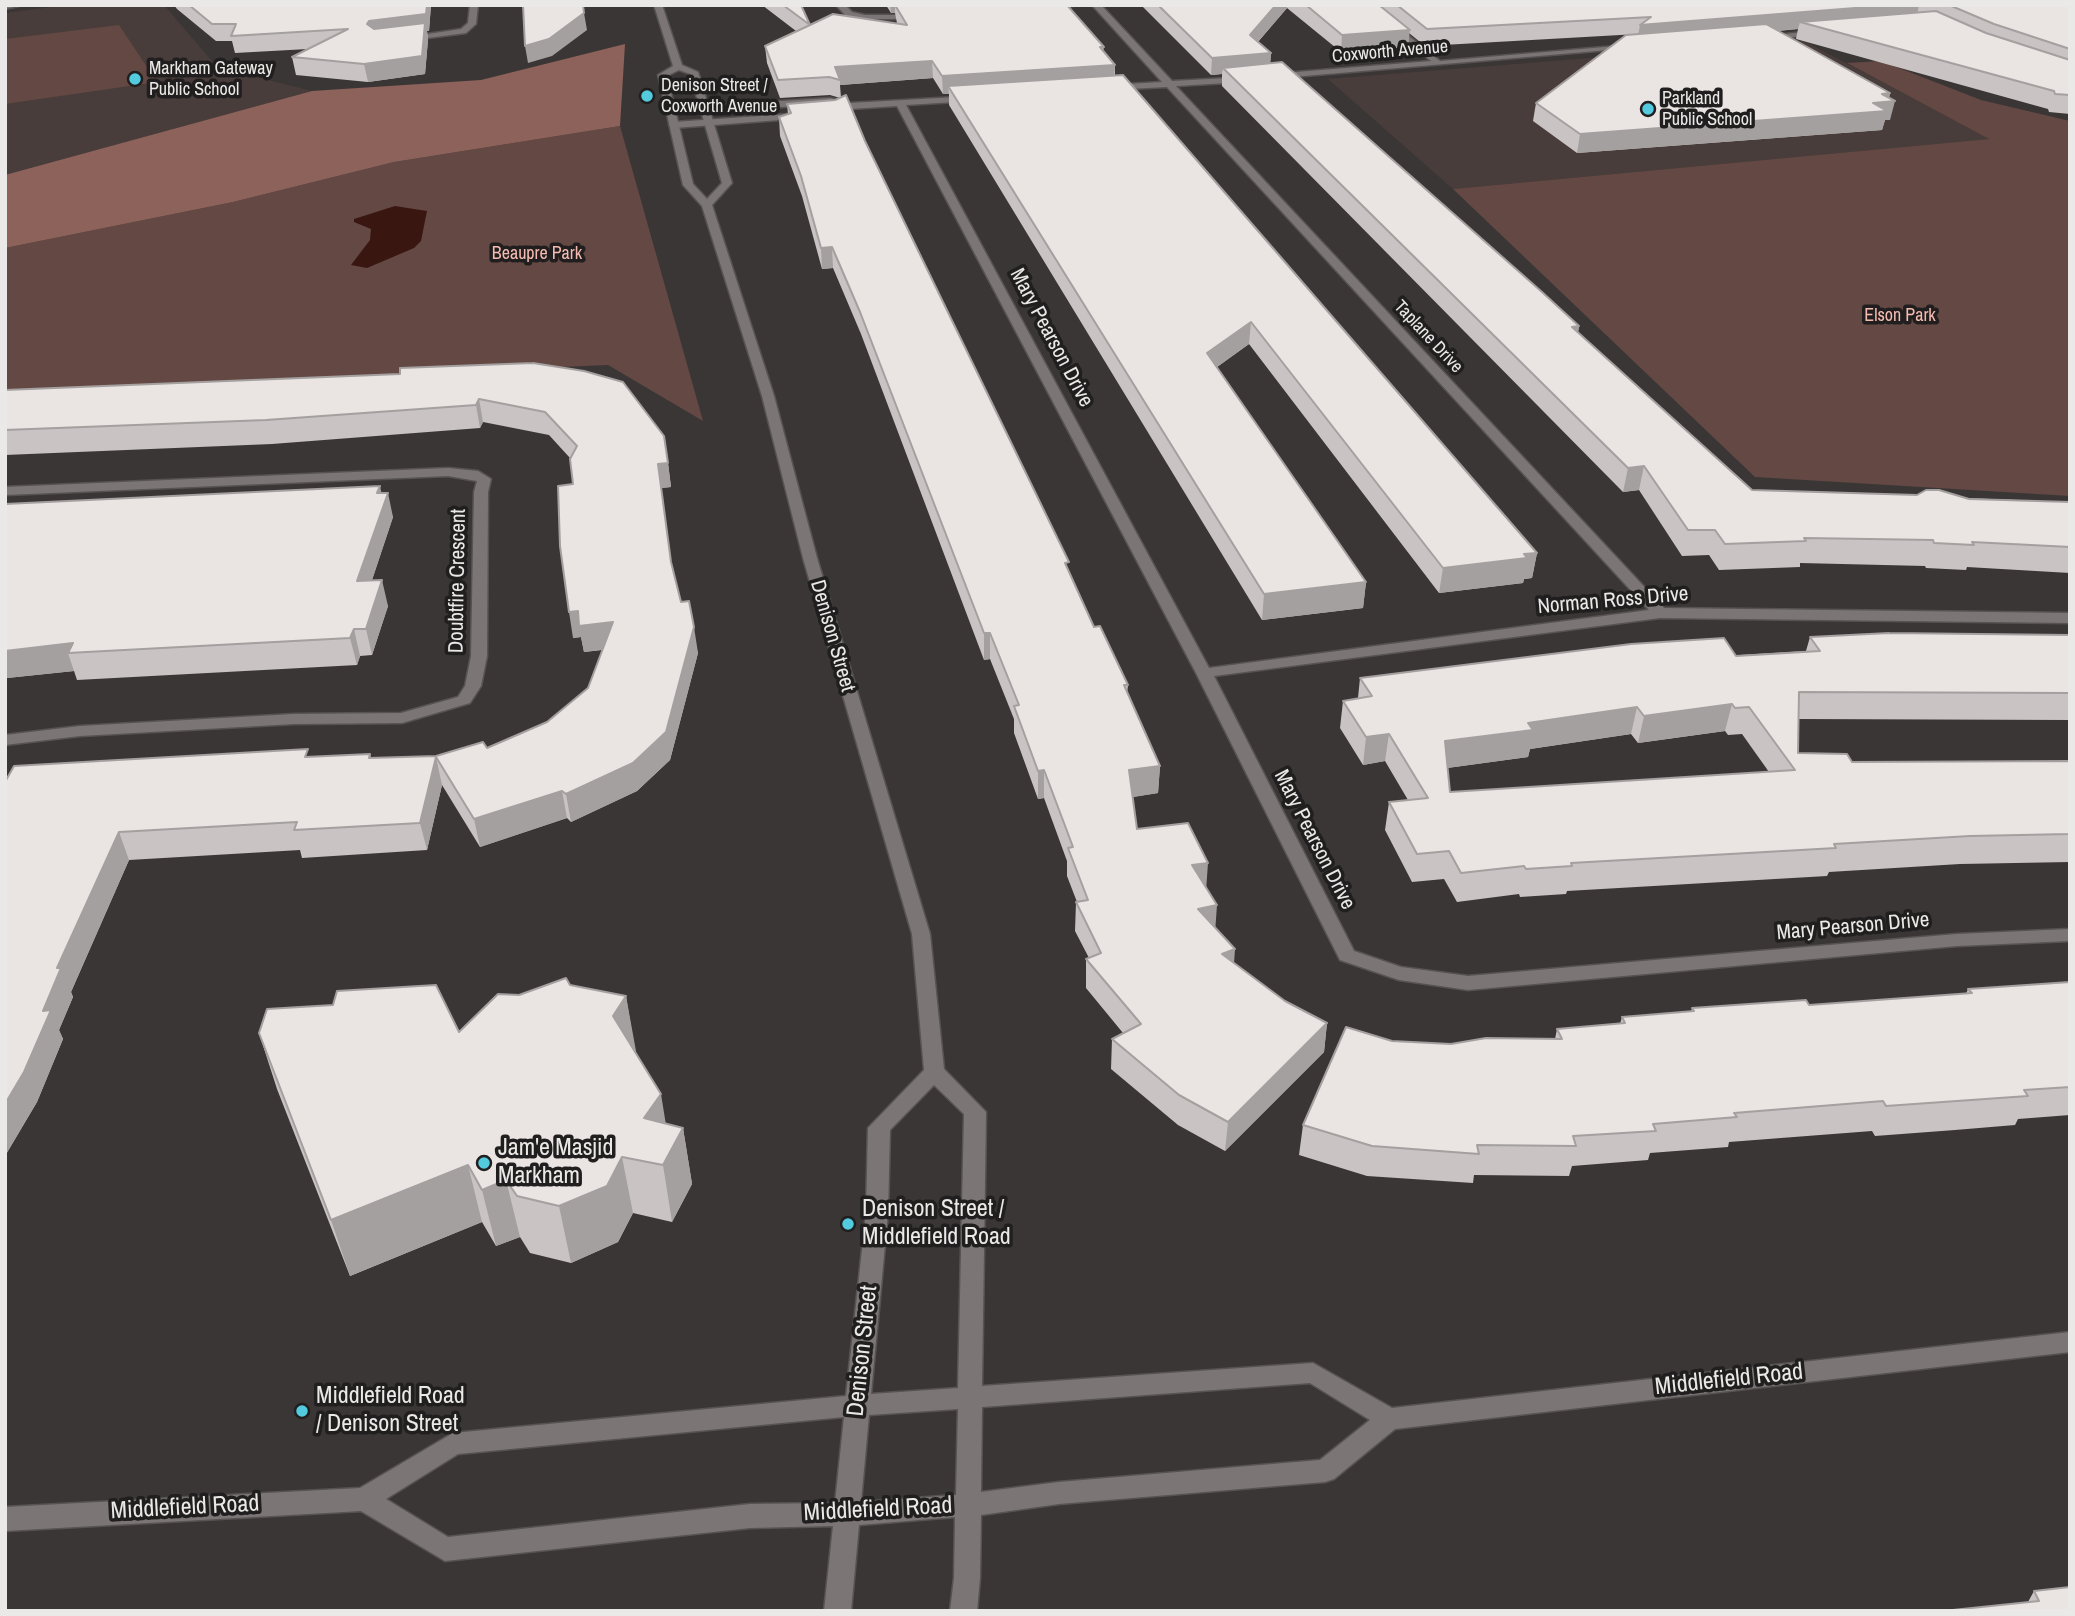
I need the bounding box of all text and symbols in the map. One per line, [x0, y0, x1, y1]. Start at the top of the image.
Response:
street label: Coxworth Avenue [1331, 36, 1449, 68]
place label: Markham Gateway Public School [149, 58, 273, 100]
marker: Markham Gateway Public School [127, 71, 143, 87]
place label: Denison Street / Coxworth Avenue [661, 75, 777, 118]
marker: Denison Street / Coxworth Avenue [639, 88, 655, 104]
place label: Parkland Public School [1662, 88, 1752, 130]
marker: Parkland Public School [1640, 101, 1656, 117]
park label: Beaupre Park [492, 243, 582, 265]
street label: Mary Pearson Drive [1004, 264, 1098, 412]
street label: Taplane Drive [1389, 296, 1467, 378]
park label: Elson Park [1864, 305, 1936, 327]
street label: Doubtfire Crescent [444, 509, 472, 653]
street label: Denison Street [804, 577, 860, 695]
street label: Norman Ross Drive [1537, 582, 1689, 620]
street label: Mary Pearson Drive [1268, 766, 1360, 914]
street label: Mary Pearson Drive [1776, 908, 1930, 946]
place label: Jam'e Masjid Markham [498, 1135, 613, 1191]
marker: Jam'e Masjid Markham [476, 1155, 492, 1171]
place label: Denison Street / Middlefield Road [862, 1196, 1011, 1252]
marker: Denison Street / Middlefield Road [840, 1216, 856, 1232]
street label: Denison Street [842, 1284, 884, 1418]
street label: Middlefield Road [1654, 1358, 1804, 1402]
place label: Middlefield Road / Denison Street [316, 1383, 465, 1439]
marker: Middlefield Road / Denison Street [294, 1403, 310, 1419]
street label: Middlefield Road [110, 1490, 260, 1526]
street label: Middlefield Road [803, 1492, 953, 1528]

